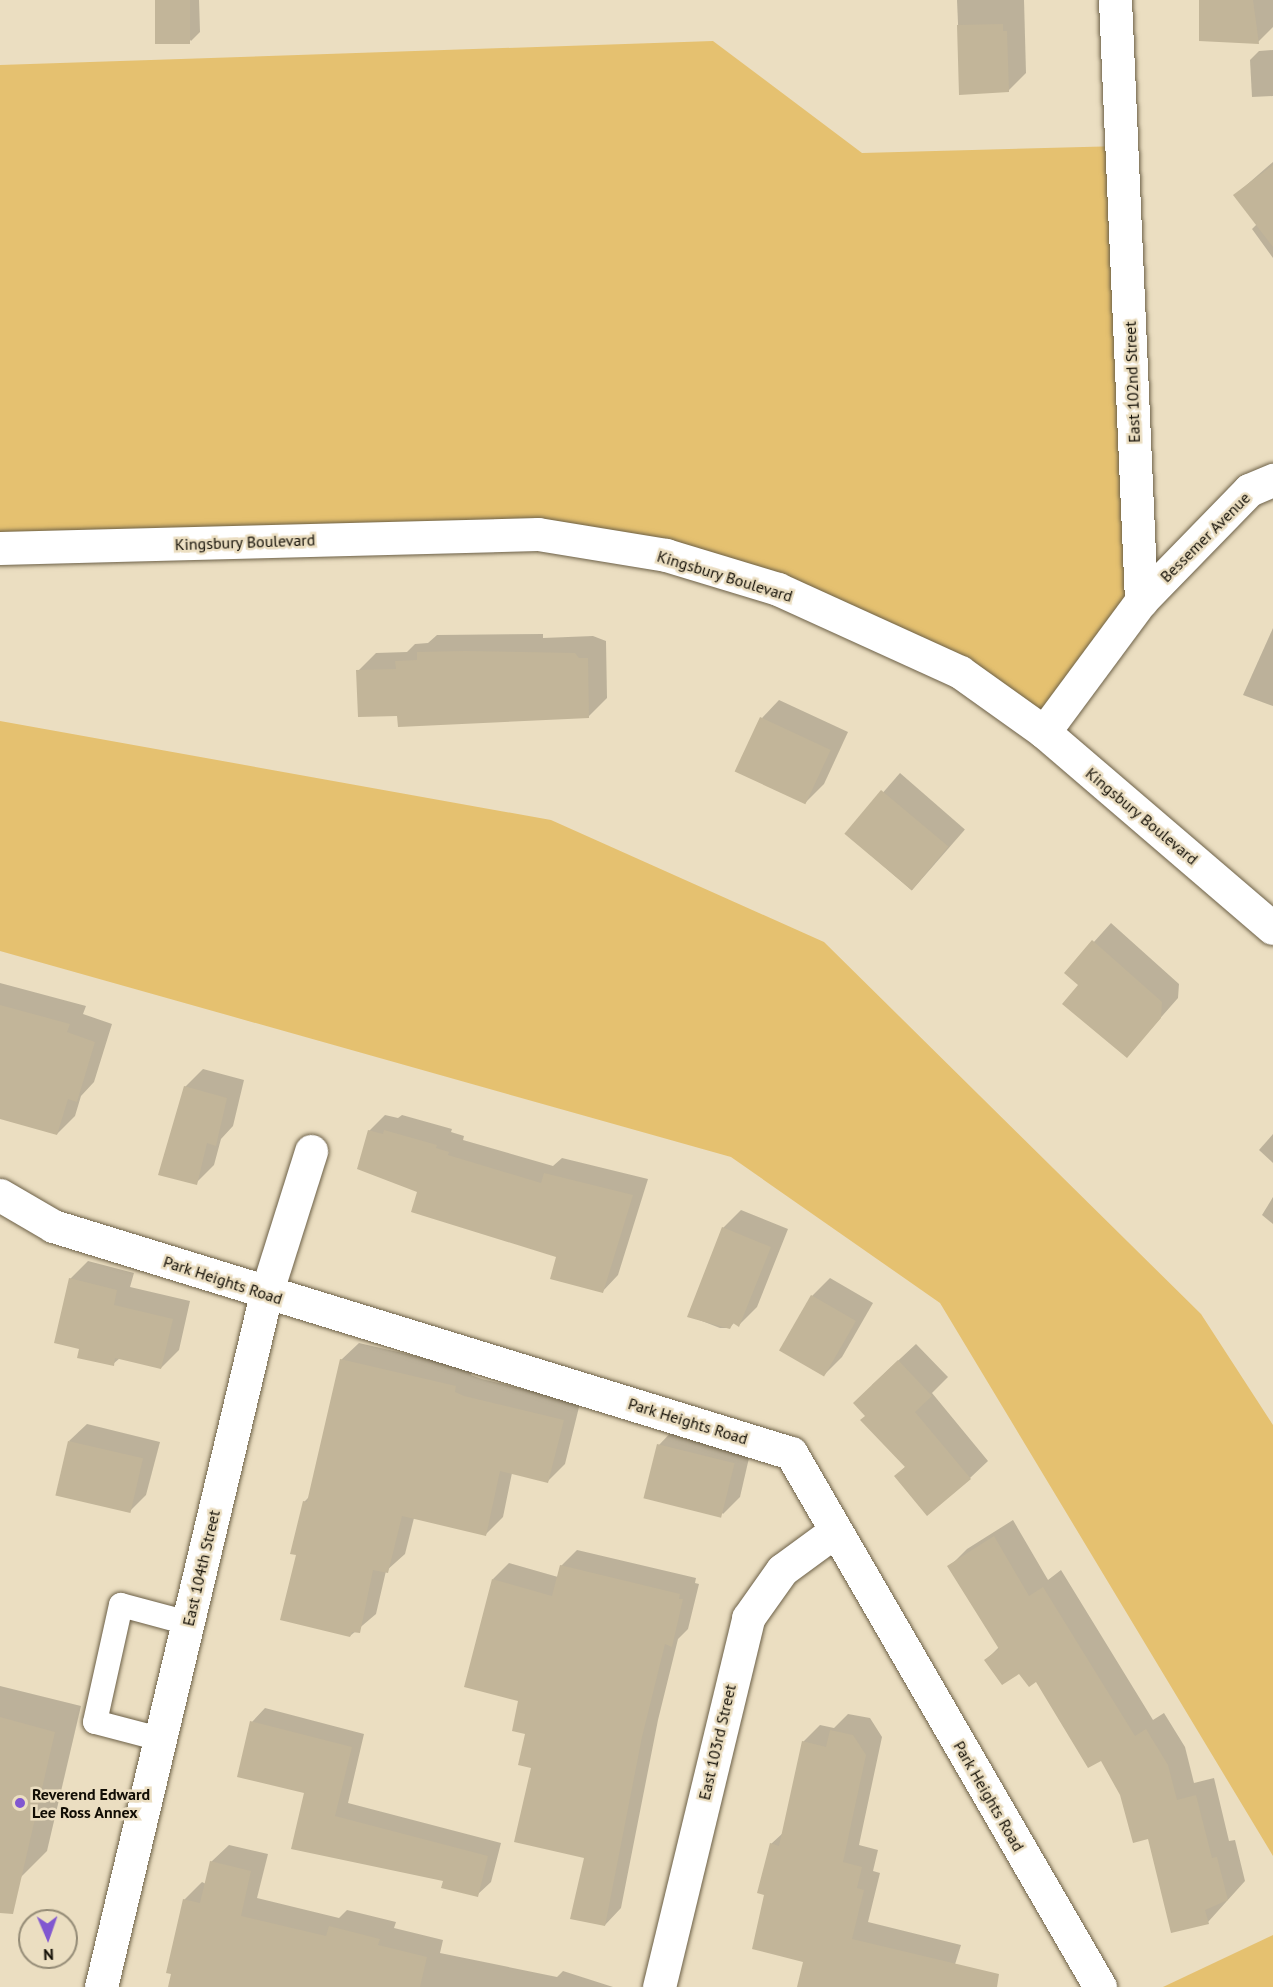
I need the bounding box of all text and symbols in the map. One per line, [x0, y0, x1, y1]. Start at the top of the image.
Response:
street label: East 102nd Street [1120, 321, 1144, 443]
street label: Bessemer Avenue [1156, 488, 1254, 586]
street label: Kingsbury Boulevard [174, 530, 316, 554]
street label: Kingsbury Boulevard [655, 546, 795, 606]
street label: Kingsbury Boulevard [1082, 763, 1202, 869]
street label: Park Heights Road [161, 1252, 285, 1308]
street label: Park Heights Road [626, 1394, 750, 1448]
street label: East 104th Street [178, 1508, 224, 1628]
street label: East 103rd Street [694, 1682, 740, 1802]
street label: Park Heights Road [950, 1737, 1028, 1855]
place label: Reverend Edward Lee Ross Annex [32, 1784, 150, 1822]
marker: Reverend Edward Lee Ross Annex [13, 1796, 27, 1810]
north arrow [18, 1909, 78, 1969]
text: N [43, 1945, 54, 1965]

